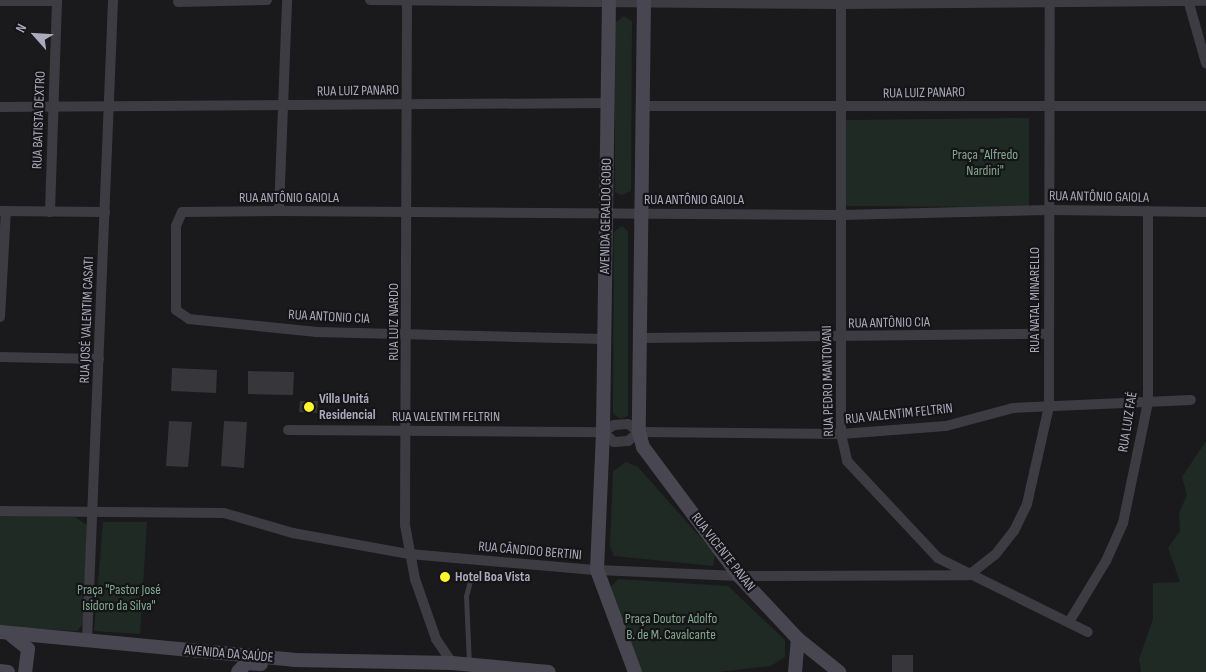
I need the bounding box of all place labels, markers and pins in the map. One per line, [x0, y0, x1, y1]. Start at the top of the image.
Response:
place label: Villa Unitá Residencial [319, 391, 376, 424]
marker: Villa Unitá Residencial [303, 401, 315, 413]
place label: Hotel Boa Vista [455, 569, 530, 585]
marker: Hotel Boa Vista [439, 571, 451, 583]

